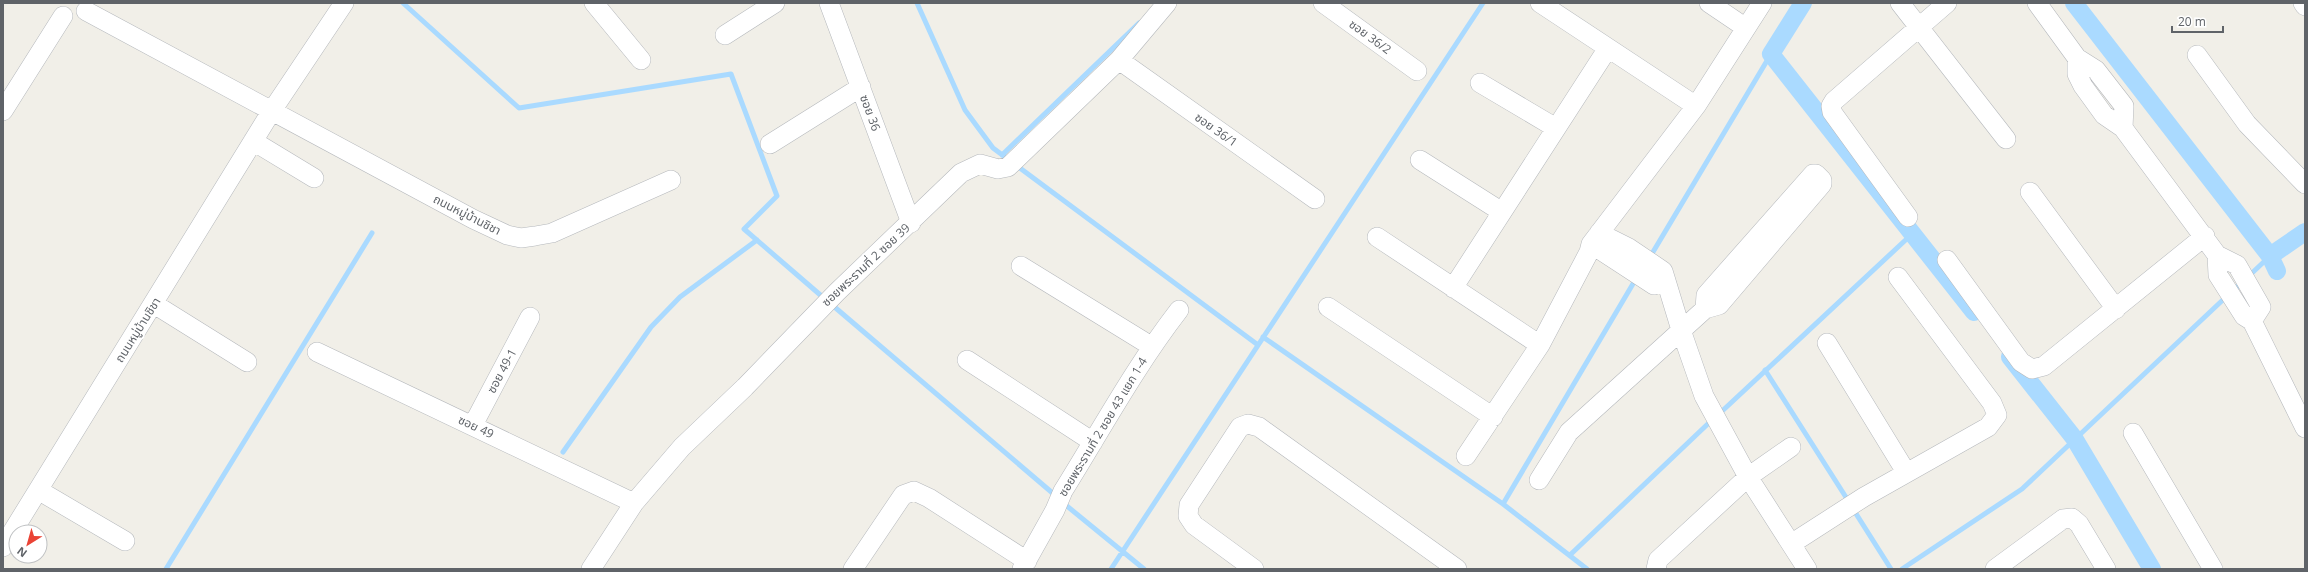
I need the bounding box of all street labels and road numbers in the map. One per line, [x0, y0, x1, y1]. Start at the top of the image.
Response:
street label: ซอย 36/2 [1346, 15, 1395, 58]
street label: ซอย 36 [856, 92, 885, 133]
street label: ซอย 36/1 [1191, 109, 1241, 151]
street label: ถนนหมู่บ้านชิชา [430, 190, 504, 239]
street label: ซอยพระรามที่ 2 ซอย 39 [818, 219, 914, 310]
street label: ถนนหมู่บ้านชิชา [111, 294, 164, 366]
street label: ซอย 49-1 [483, 345, 520, 396]
street label: ซอยพระรามที่ 2 ซอย 43 แยก 1-4 [1054, 354, 1151, 500]
street label: ซอย 49 [456, 411, 497, 442]

